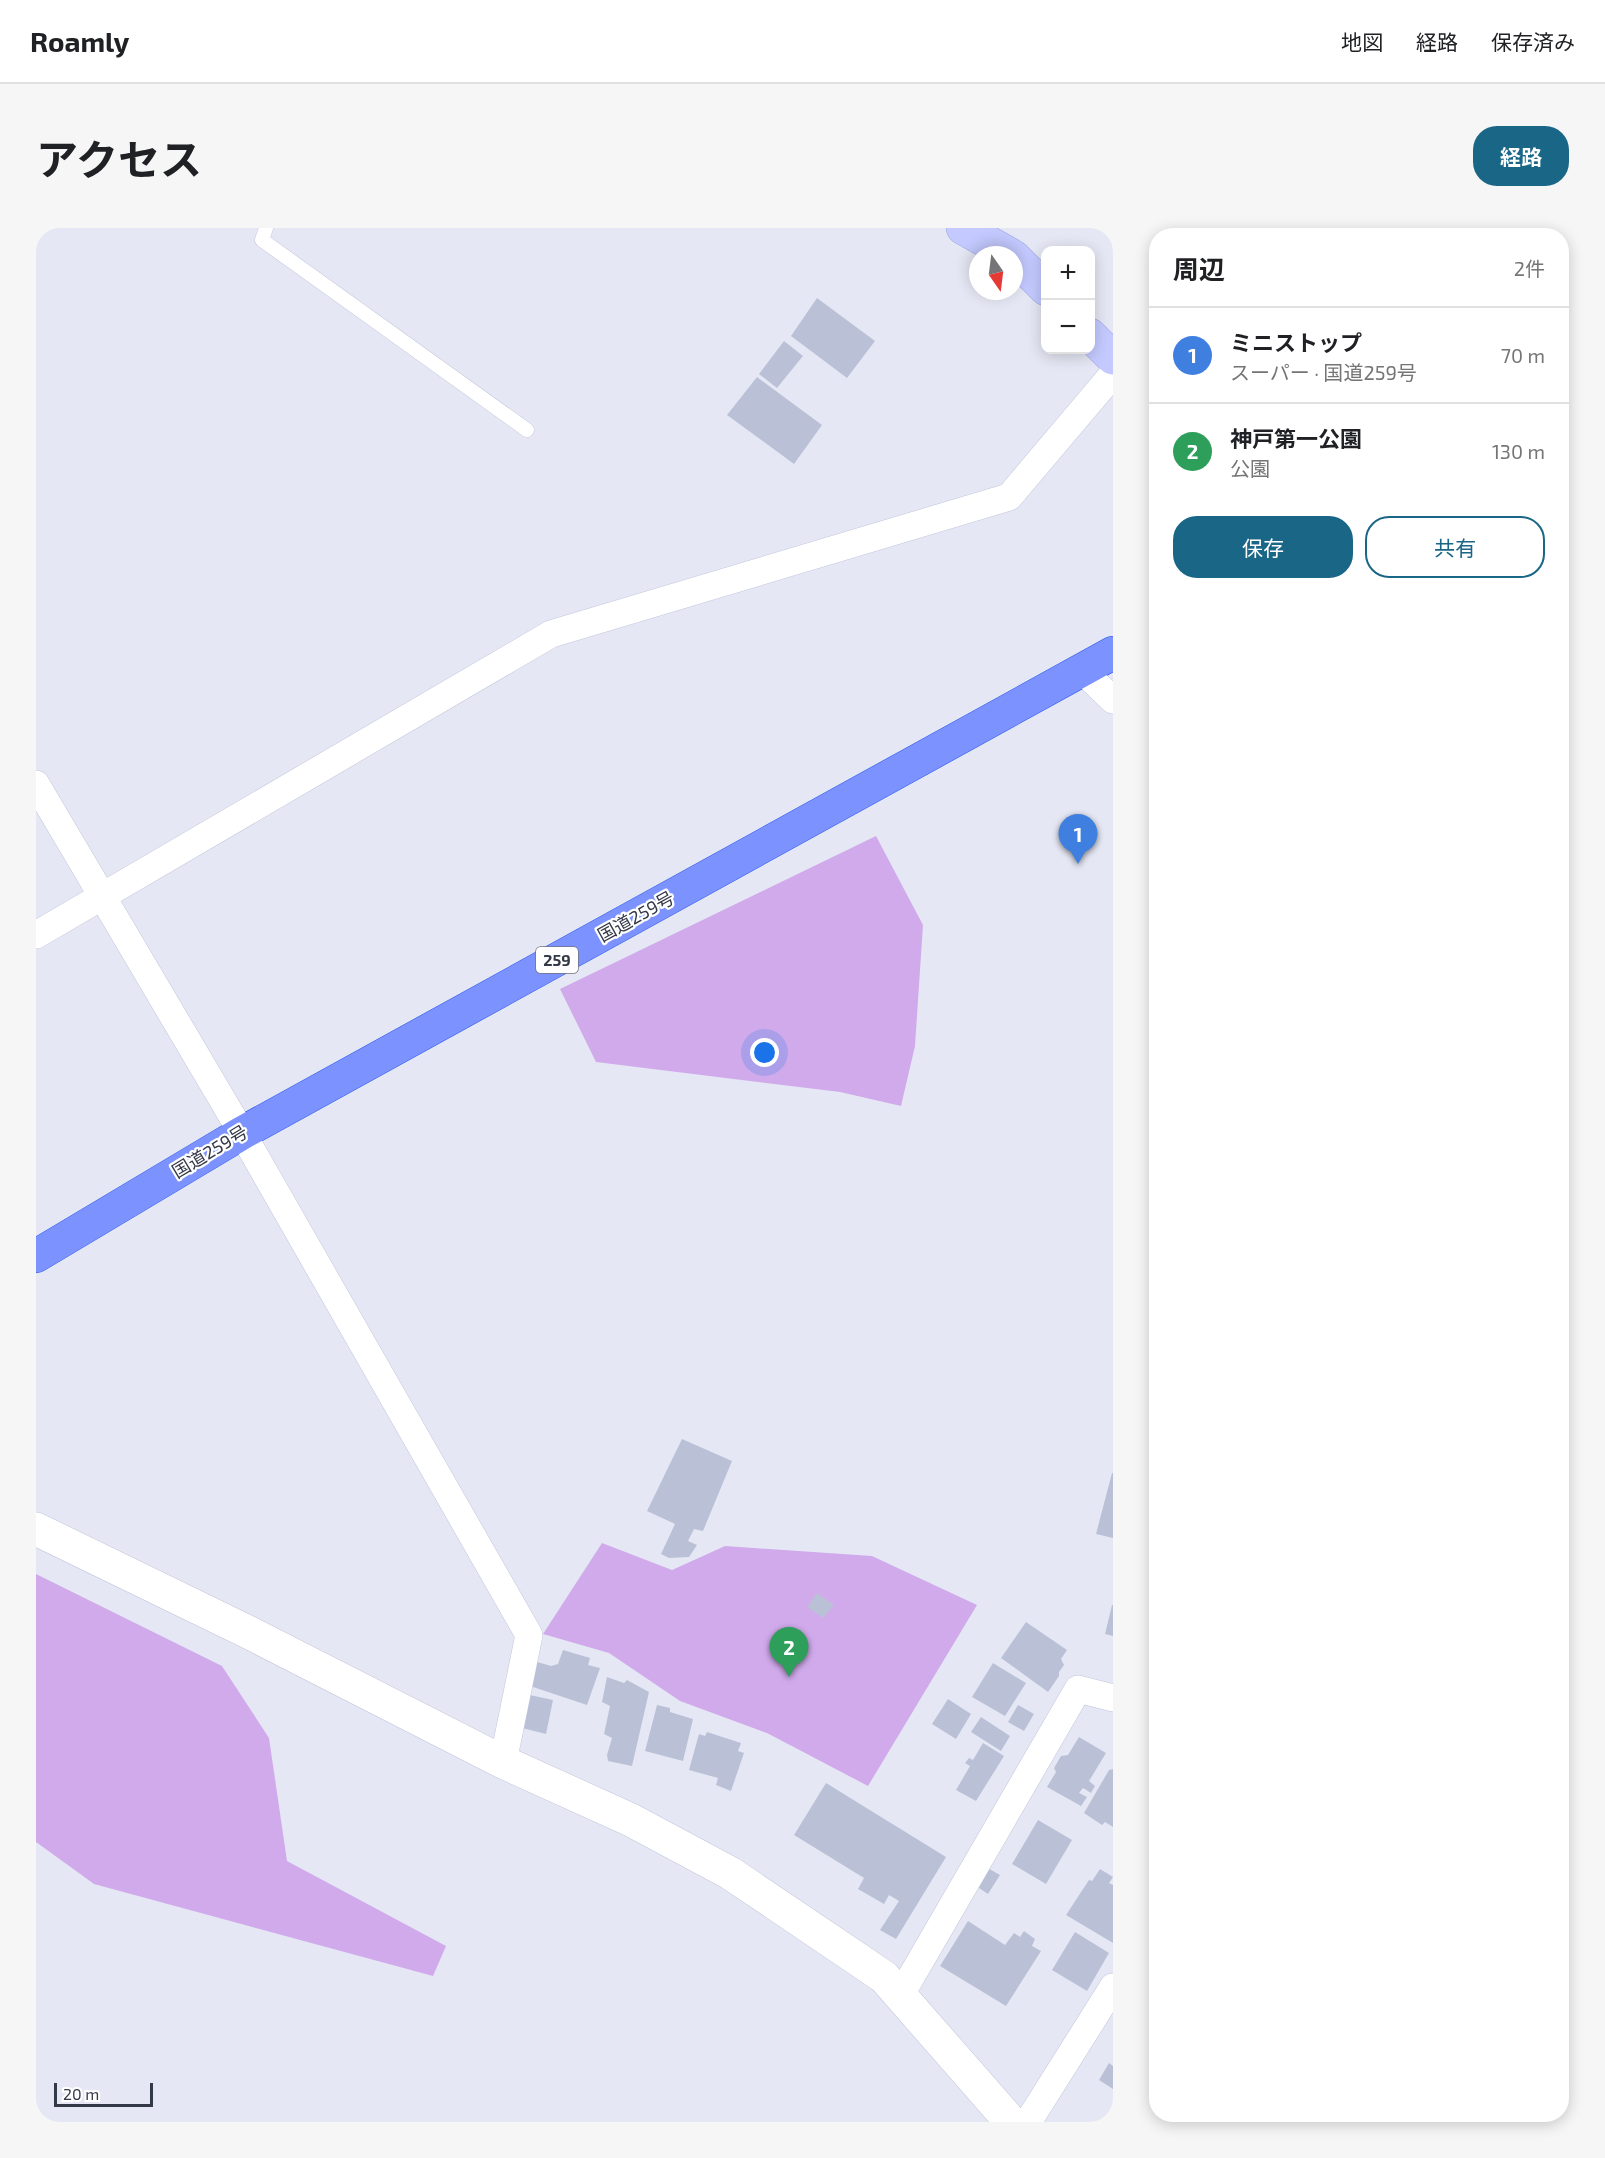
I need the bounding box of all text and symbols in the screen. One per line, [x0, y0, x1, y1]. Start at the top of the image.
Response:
text: Roamly [30, 24, 129, 58]
text: 地図 [1341, 29, 1383, 54]
text: 経路 [1416, 29, 1458, 54]
text: 保存済み [1491, 29, 1575, 54]
button: 経路 [1473, 126, 1569, 186]
text: アクセス [36, 133, 202, 183]
north arrow [969, 246, 1023, 300]
map controls [1041, 246, 1095, 354]
button: + [1041, 246, 1095, 300]
text: 周辺 [1173, 253, 1225, 284]
text: 2件 [1514, 256, 1545, 280]
button: − [1041, 300, 1095, 354]
text: ミニストップ [1230, 329, 1362, 355]
text: 1 [1188, 343, 1197, 367]
text: 70 m [1501, 343, 1545, 367]
text: スーパー · 国道259号 [1230, 360, 1417, 384]
text: 神戸第一公園 [1230, 425, 1362, 451]
text: 2 [1187, 439, 1198, 463]
text: 130 m [1492, 439, 1545, 463]
text: 公園 [1230, 456, 1270, 480]
button: 保存 [1173, 516, 1353, 578]
button: 共有 [1365, 516, 1545, 578]
pin: 1 [1058, 814, 1098, 864]
street label: 国道259号 [593, 886, 678, 946]
road number: 259 [536, 947, 578, 973]
your location [750, 1038, 779, 1067]
street label: 国道259号 [168, 1120, 251, 1182]
pin: 2 [770, 1628, 808, 1677]
scale bar [54, 2080, 153, 2108]
text: 20 m [63, 2084, 99, 2103]

